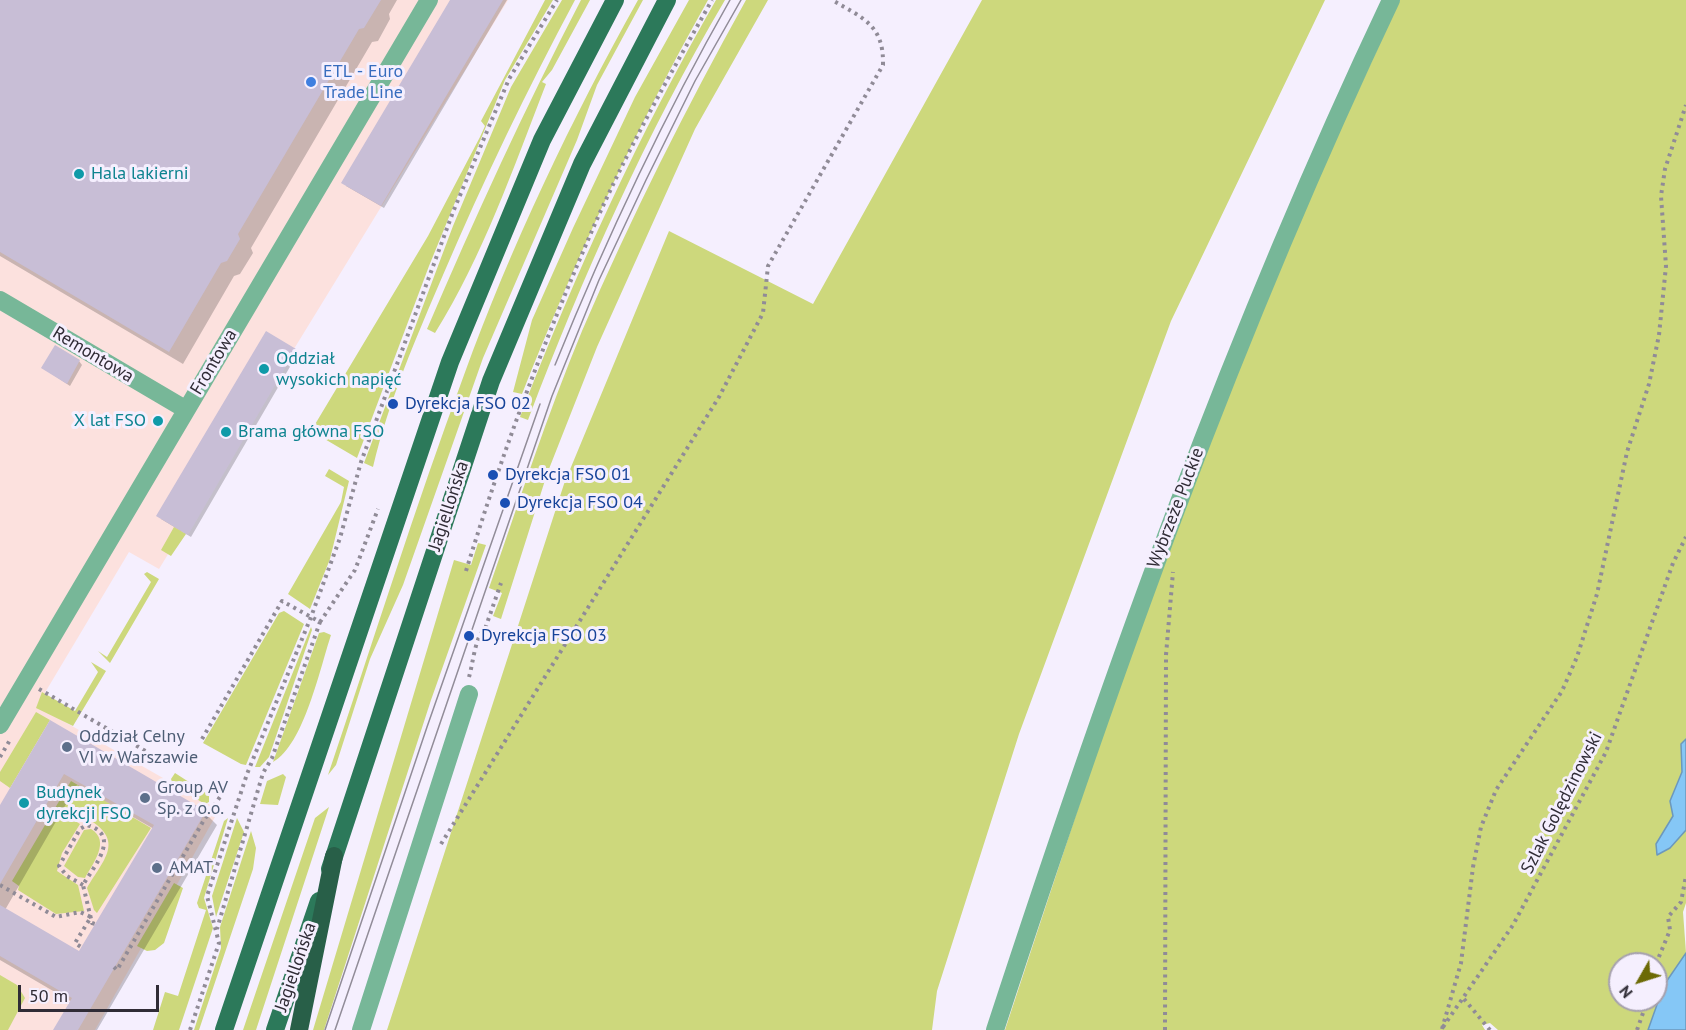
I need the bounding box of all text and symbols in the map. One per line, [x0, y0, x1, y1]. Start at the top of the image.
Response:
place label: ETL - Euro Trade Line [323, 61, 403, 104]
marker: ETL - Euro Trade Line [304, 75, 318, 89]
place label: Hala lakierni [91, 163, 189, 185]
marker: Hala lakierni [72, 167, 86, 181]
street label: Remontowa [49, 322, 137, 388]
street label: Frontowa [186, 325, 242, 399]
place label: Oddział wysokich napięć [276, 348, 402, 391]
marker: Oddział wysokich napięć [257, 362, 271, 376]
place label: Dyrekcja FSO 02 [405, 393, 531, 415]
marker: Dyrekcja FSO 02 [386, 397, 400, 411]
place label: X lat FSO [74, 410, 146, 432]
marker: X lat FSO [151, 414, 165, 428]
place label: Brama główna FSO [238, 421, 384, 443]
marker: Brama główna FSO [219, 425, 233, 439]
street label: Wybrzeże Puckie [1143, 445, 1209, 571]
street label: Jagiellońska [424, 458, 474, 554]
place label: Dyrekcja FSO 01 [505, 464, 631, 486]
marker: Dyrekcja FSO 01 [486, 468, 500, 482]
place label: Dyrekcja FSO 04 [517, 492, 643, 514]
marker: Dyrekcja FSO 04 [498, 496, 512, 510]
place label: Dyrekcja FSO 03 [481, 625, 607, 647]
marker: Dyrekcja FSO 03 [462, 629, 476, 643]
place label: Oddział Celny VI w Warszawie [79, 726, 198, 768]
street label: Szlak Golędzinowski [1517, 728, 1607, 878]
marker: Oddział Celny VI w Warszawie [60, 740, 74, 754]
place label: Group AV Sp. z o.o. [157, 777, 228, 820]
place label: Budynek dyrekcji FSO [36, 782, 131, 824]
marker: Group AV Sp. z o.o. [138, 791, 152, 805]
marker: Budynek dyrekcji FSO [17, 796, 31, 810]
place label: AMAT [169, 857, 213, 879]
marker: AMAT [150, 861, 164, 875]
street label: Jagiellońska [271, 920, 321, 1014]
north arrow [1608, 952, 1668, 1012]
scale bar [21, 973, 162, 1011]
text: N [1614, 982, 1637, 1002]
text: 50 m [29, 984, 68, 1007]

